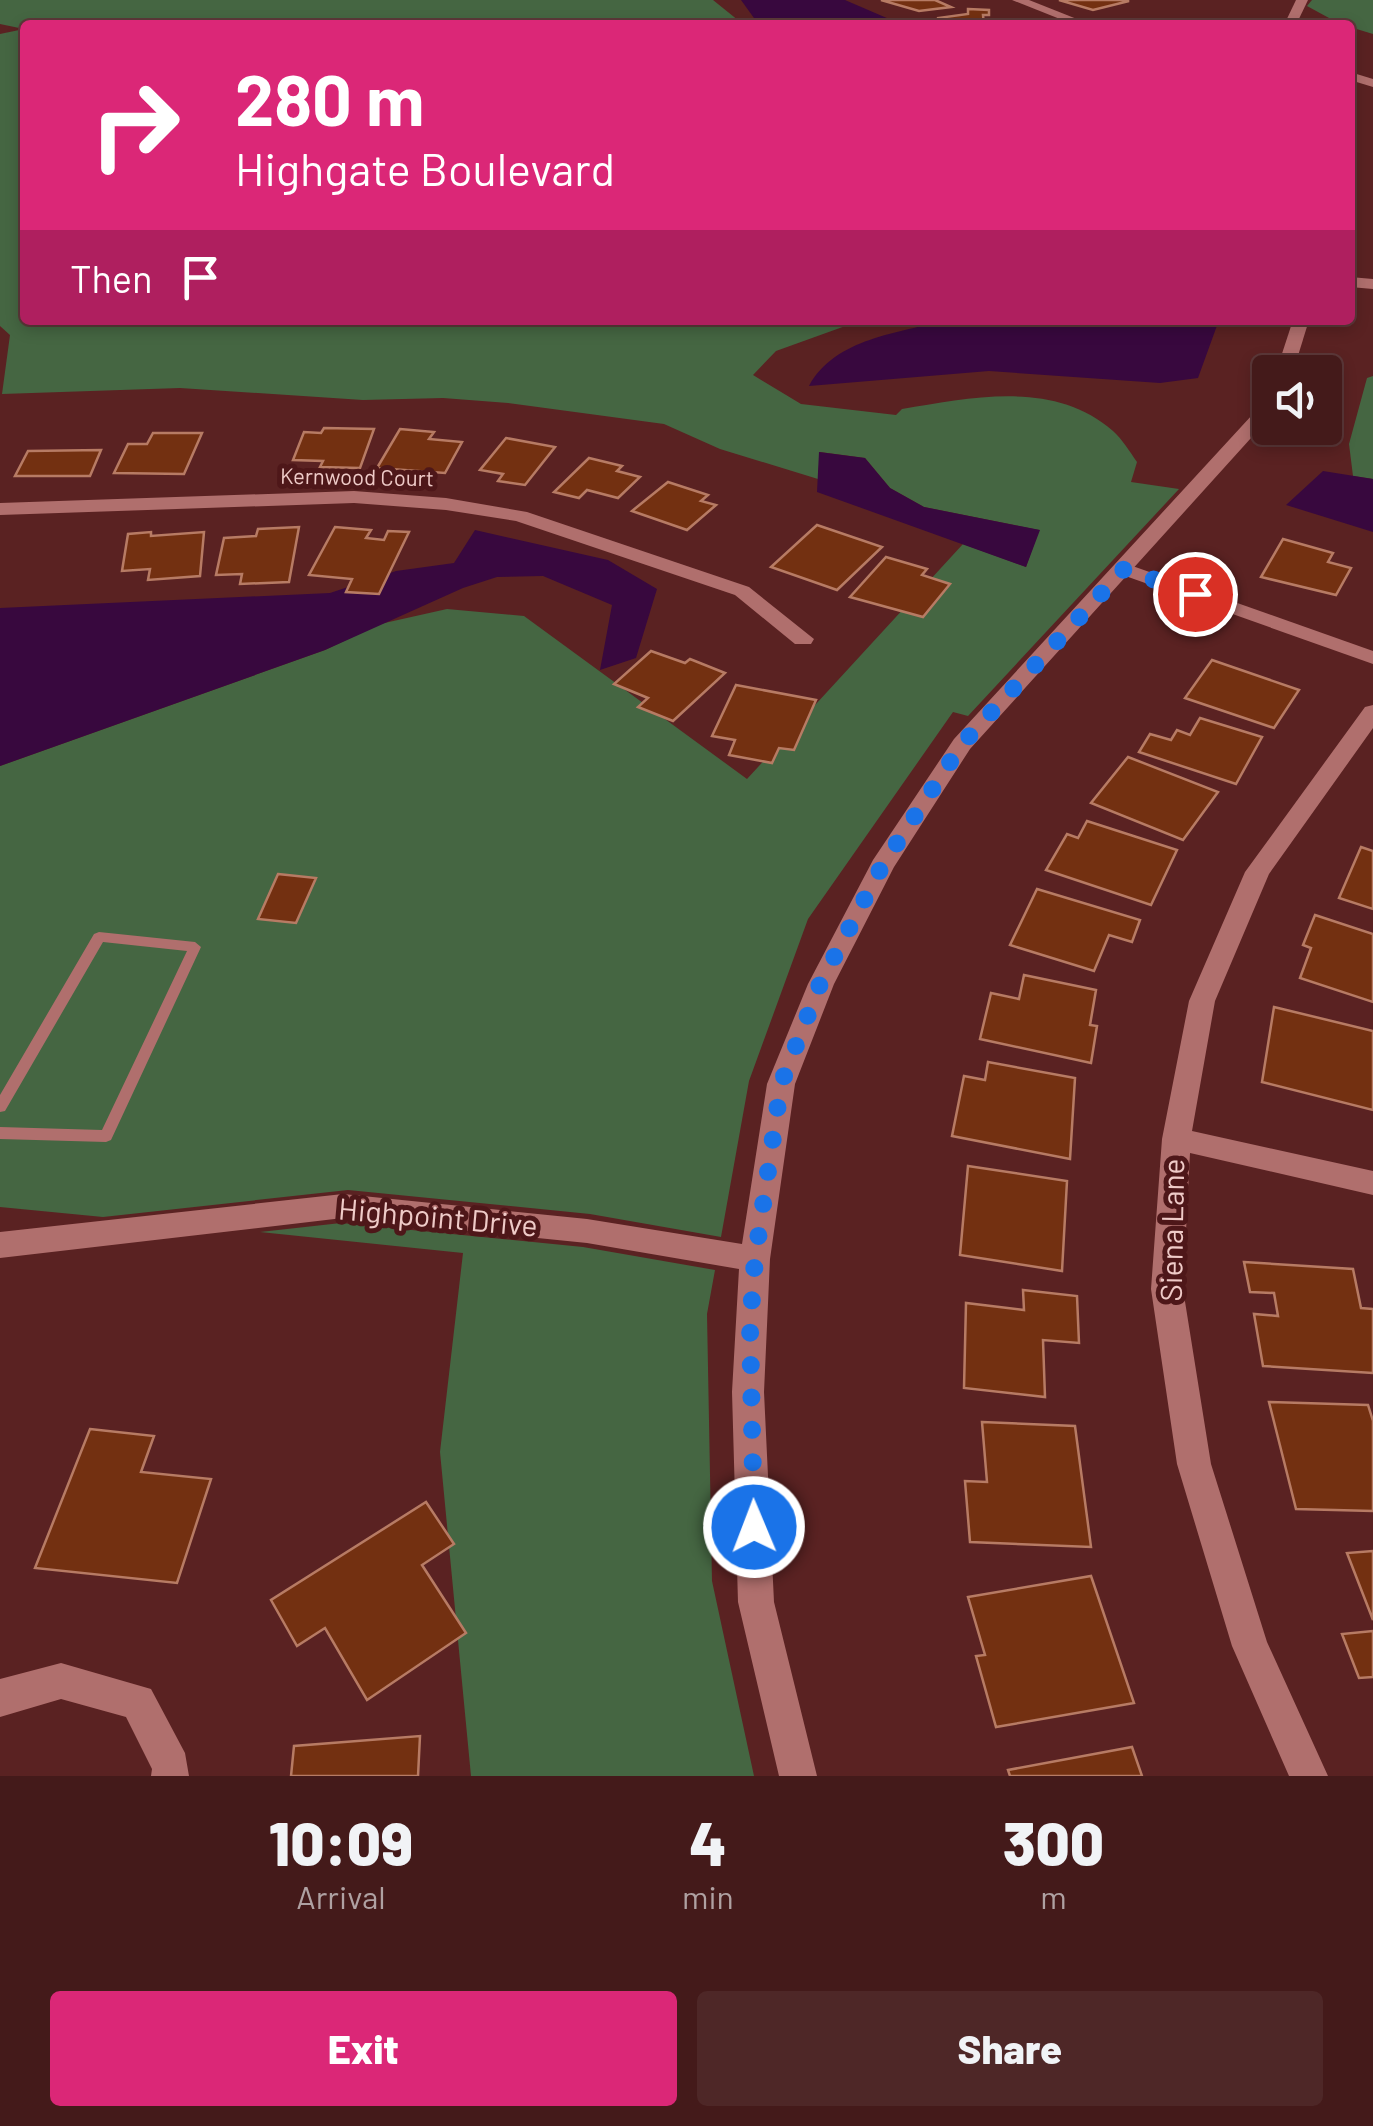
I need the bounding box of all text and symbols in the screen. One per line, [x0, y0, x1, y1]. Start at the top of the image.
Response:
text: 280 m [235, 56, 424, 140]
icon: right [70, 60, 200, 190]
text: Highgate Boulevard [235, 141, 615, 195]
icon: arrive [173, 250, 228, 305]
text: Then [70, 255, 153, 301]
map controls [1252, 355, 1342, 445]
button: sound [1252, 355, 1342, 445]
street label: Kernwood Court [280, 462, 434, 490]
pin [1153, 552, 1238, 637]
icon: arrive [1168, 567, 1223, 622]
street label: Siena Lane [1152, 1158, 1190, 1302]
street label: Highpoint Drive [337, 1189, 539, 1243]
position arrow [702, 1475, 806, 1579]
text: 10:09 [269, 1806, 413, 1878]
text: 4 [689, 1806, 727, 1878]
text: 300 [1003, 1806, 1104, 1878]
text: Arrival [296, 1877, 386, 1915]
text: min [682, 1877, 734, 1915]
text: m [1040, 1877, 1067, 1915]
button: Exit [50, 1991, 677, 2106]
button: Share [697, 1991, 1323, 2106]

